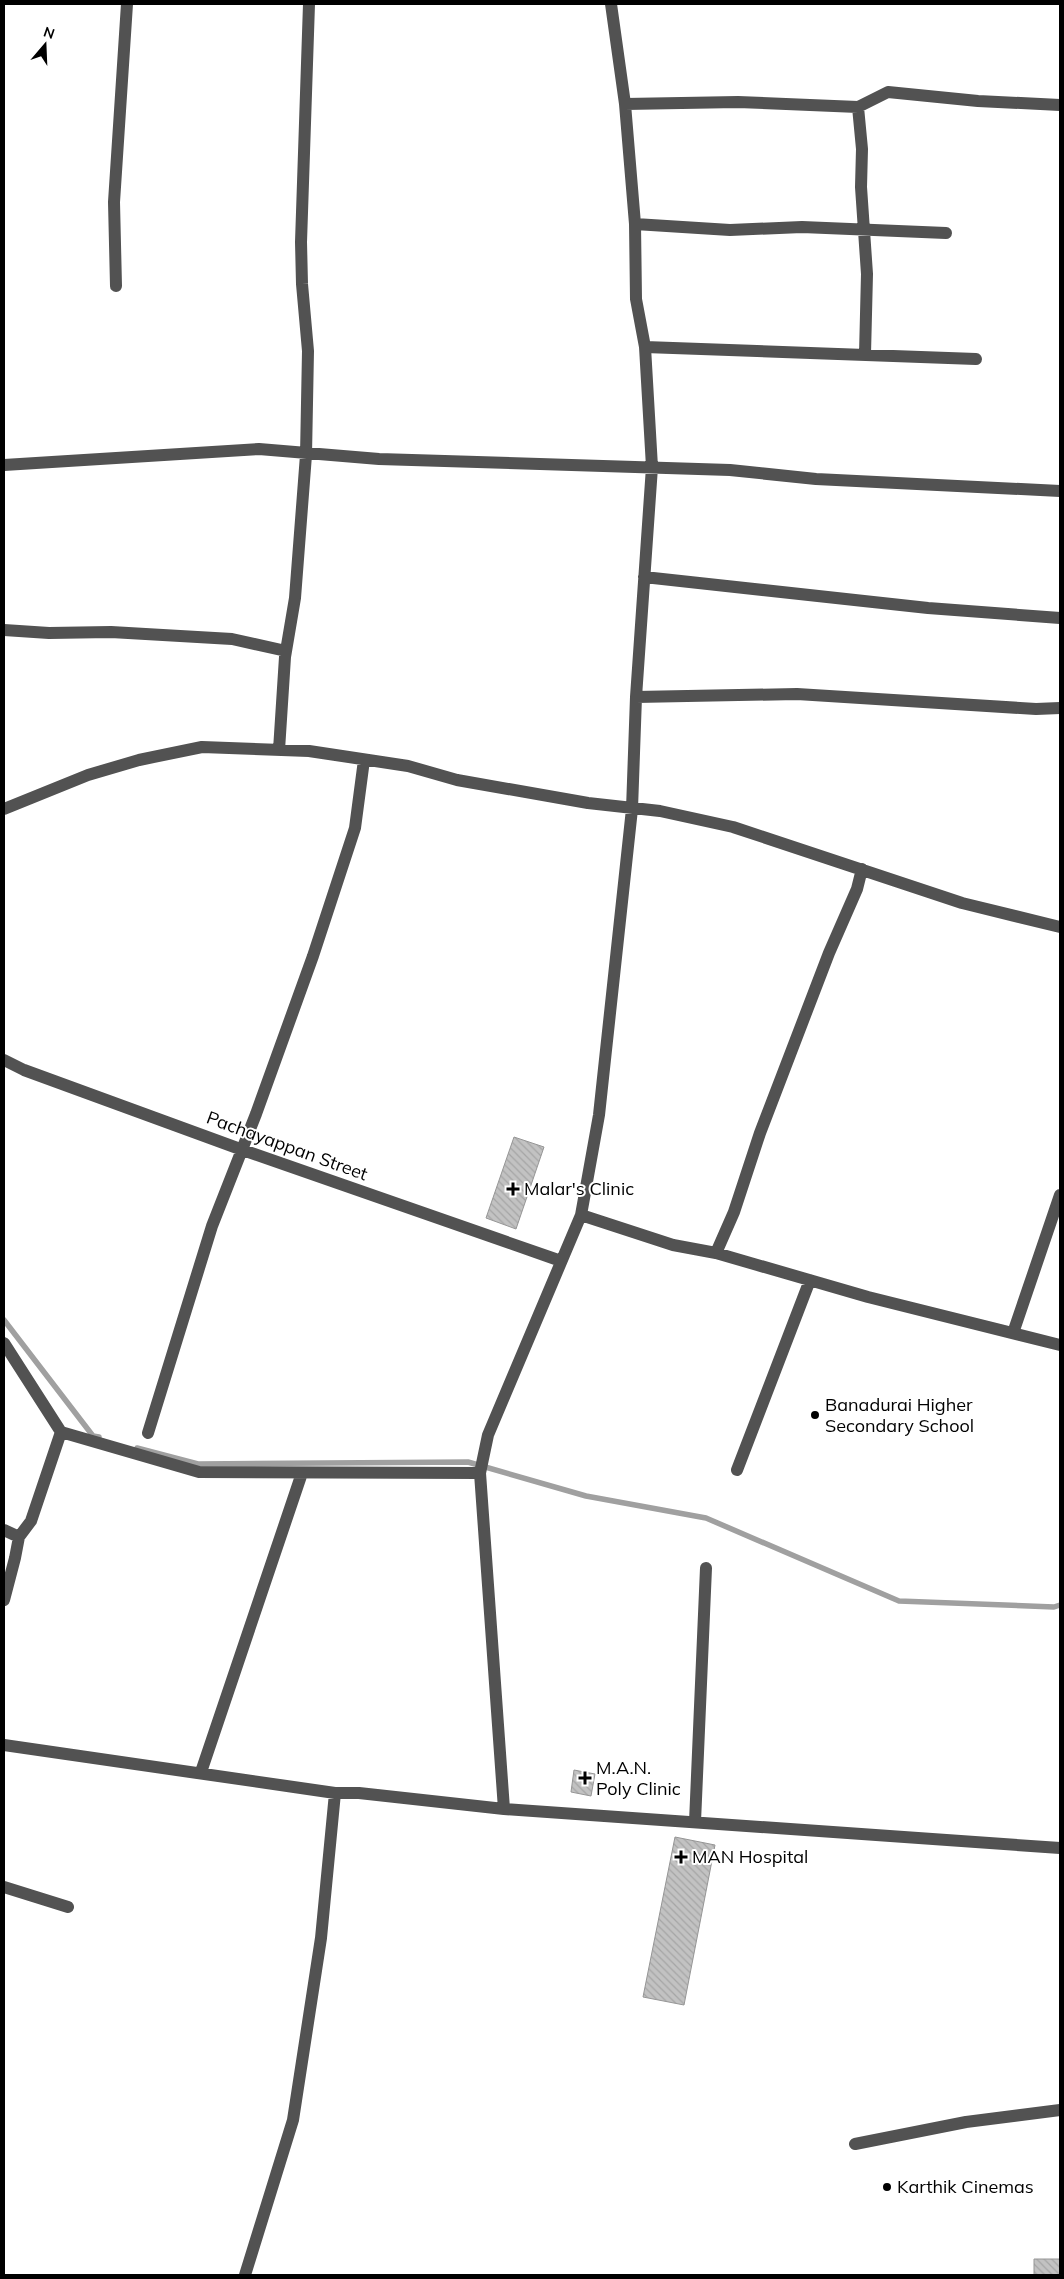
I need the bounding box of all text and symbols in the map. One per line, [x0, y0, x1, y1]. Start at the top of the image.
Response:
north arrow [20, 20, 70, 70]
text: N [41, 22, 57, 43]
street label: Pachayappan Street [203, 1106, 371, 1185]
place label: Malar's Clinic [524, 1177, 634, 1200]
marker: Malar's Clinic [506, 1182, 520, 1196]
place label: Banadurai Higher Secondary School [825, 1393, 974, 1437]
marker: Banadurai Higher Secondary School [809, 1409, 821, 1421]
place label: M.A.N. Poly Clinic [596, 1756, 681, 1800]
marker: M.A.N. Poly Clinic [578, 1771, 592, 1785]
place label: MAN Hospital [692, 1845, 808, 1868]
marker: MAN Hospital [674, 1850, 688, 1864]
place label: Karthik Cinemas [897, 2175, 1034, 2198]
marker: Karthik Cinemas [881, 2181, 893, 2193]

